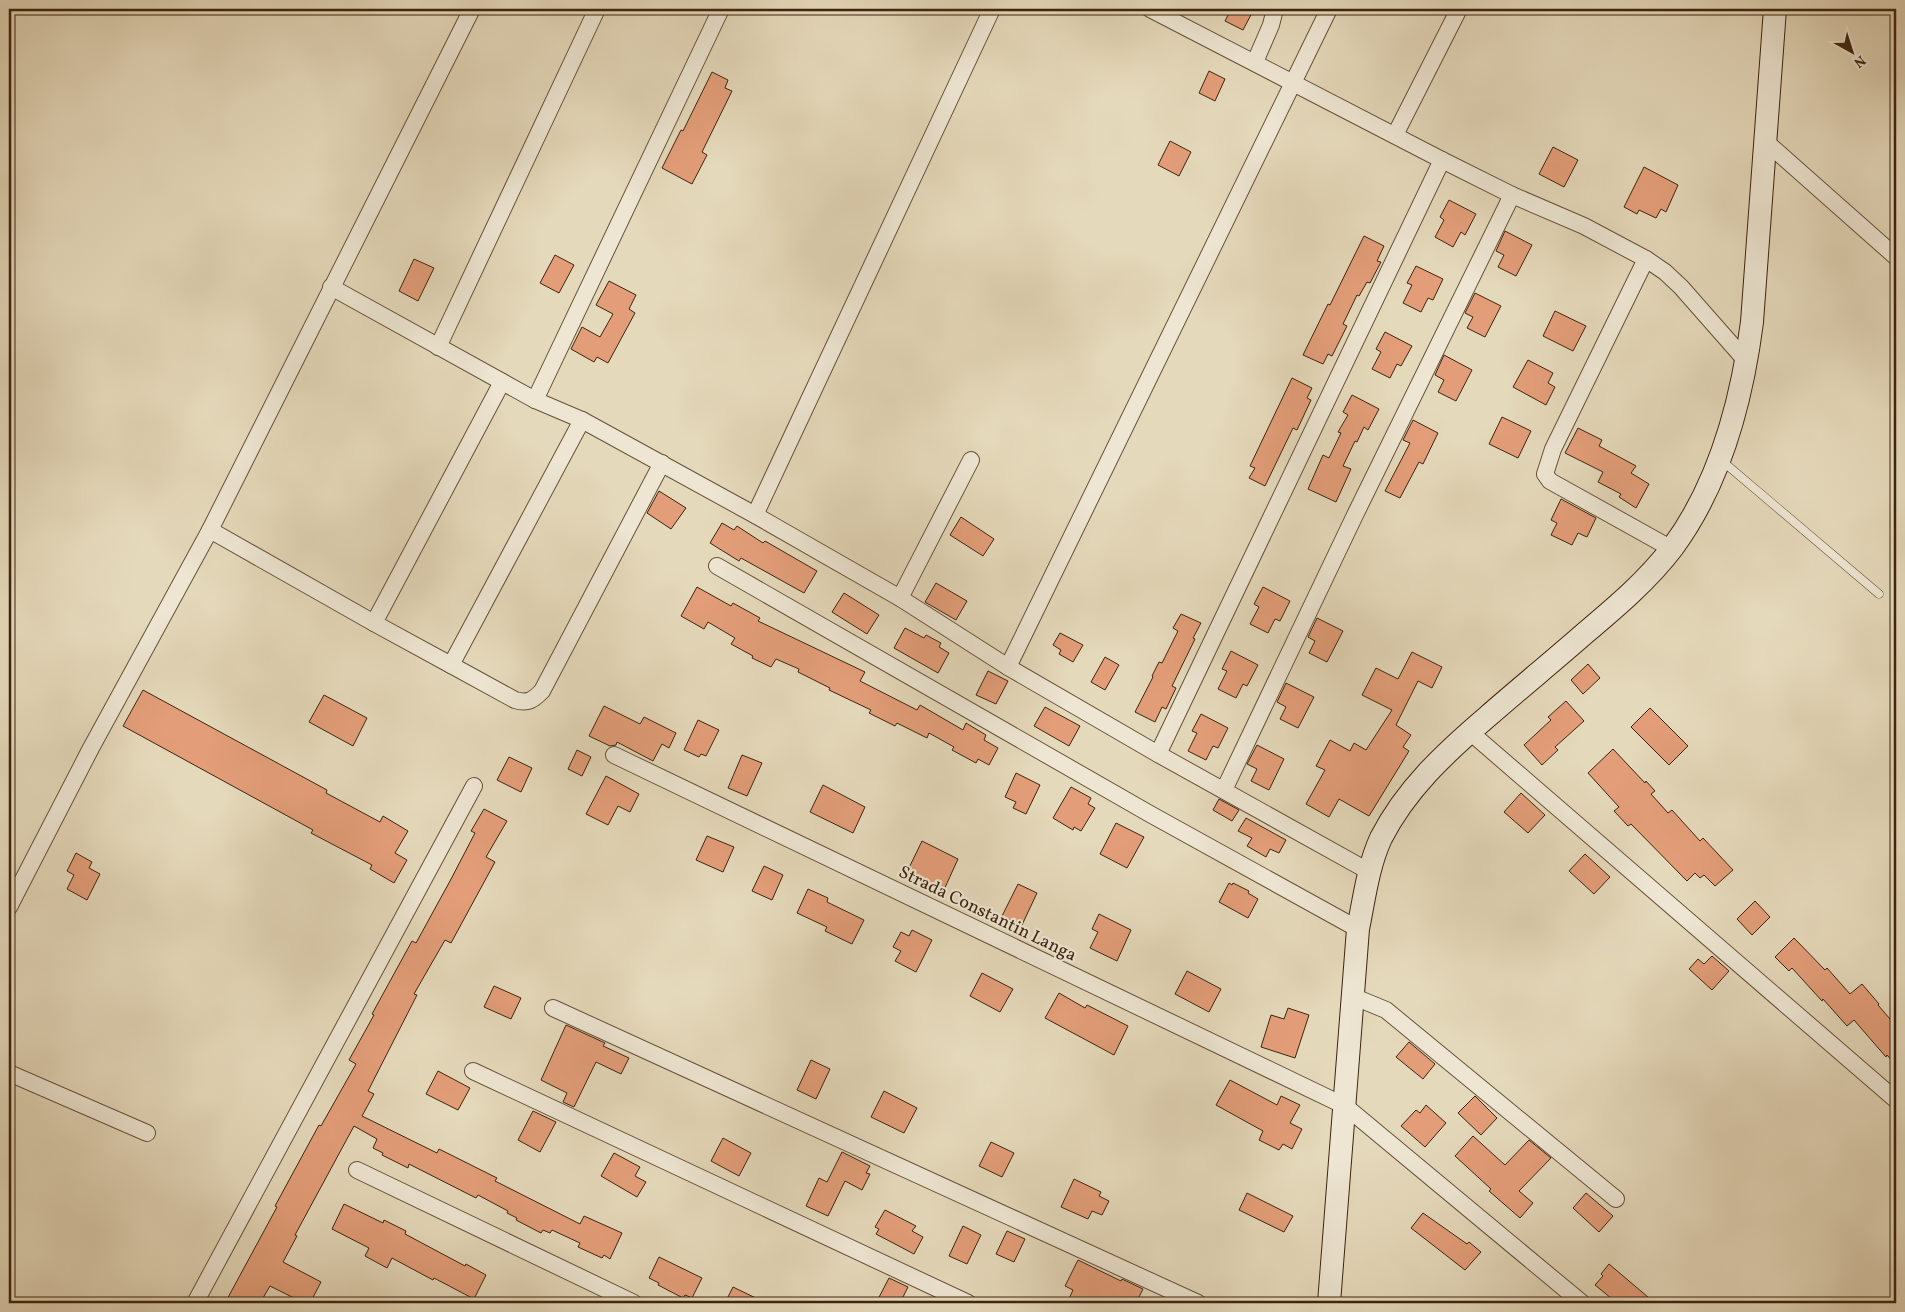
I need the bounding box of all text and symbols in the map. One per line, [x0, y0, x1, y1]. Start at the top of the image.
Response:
north arrow [1828, 28, 1878, 78]
text: N [1849, 50, 1869, 72]
street label: Strada Constantin Langa [894, 860, 1081, 968]

